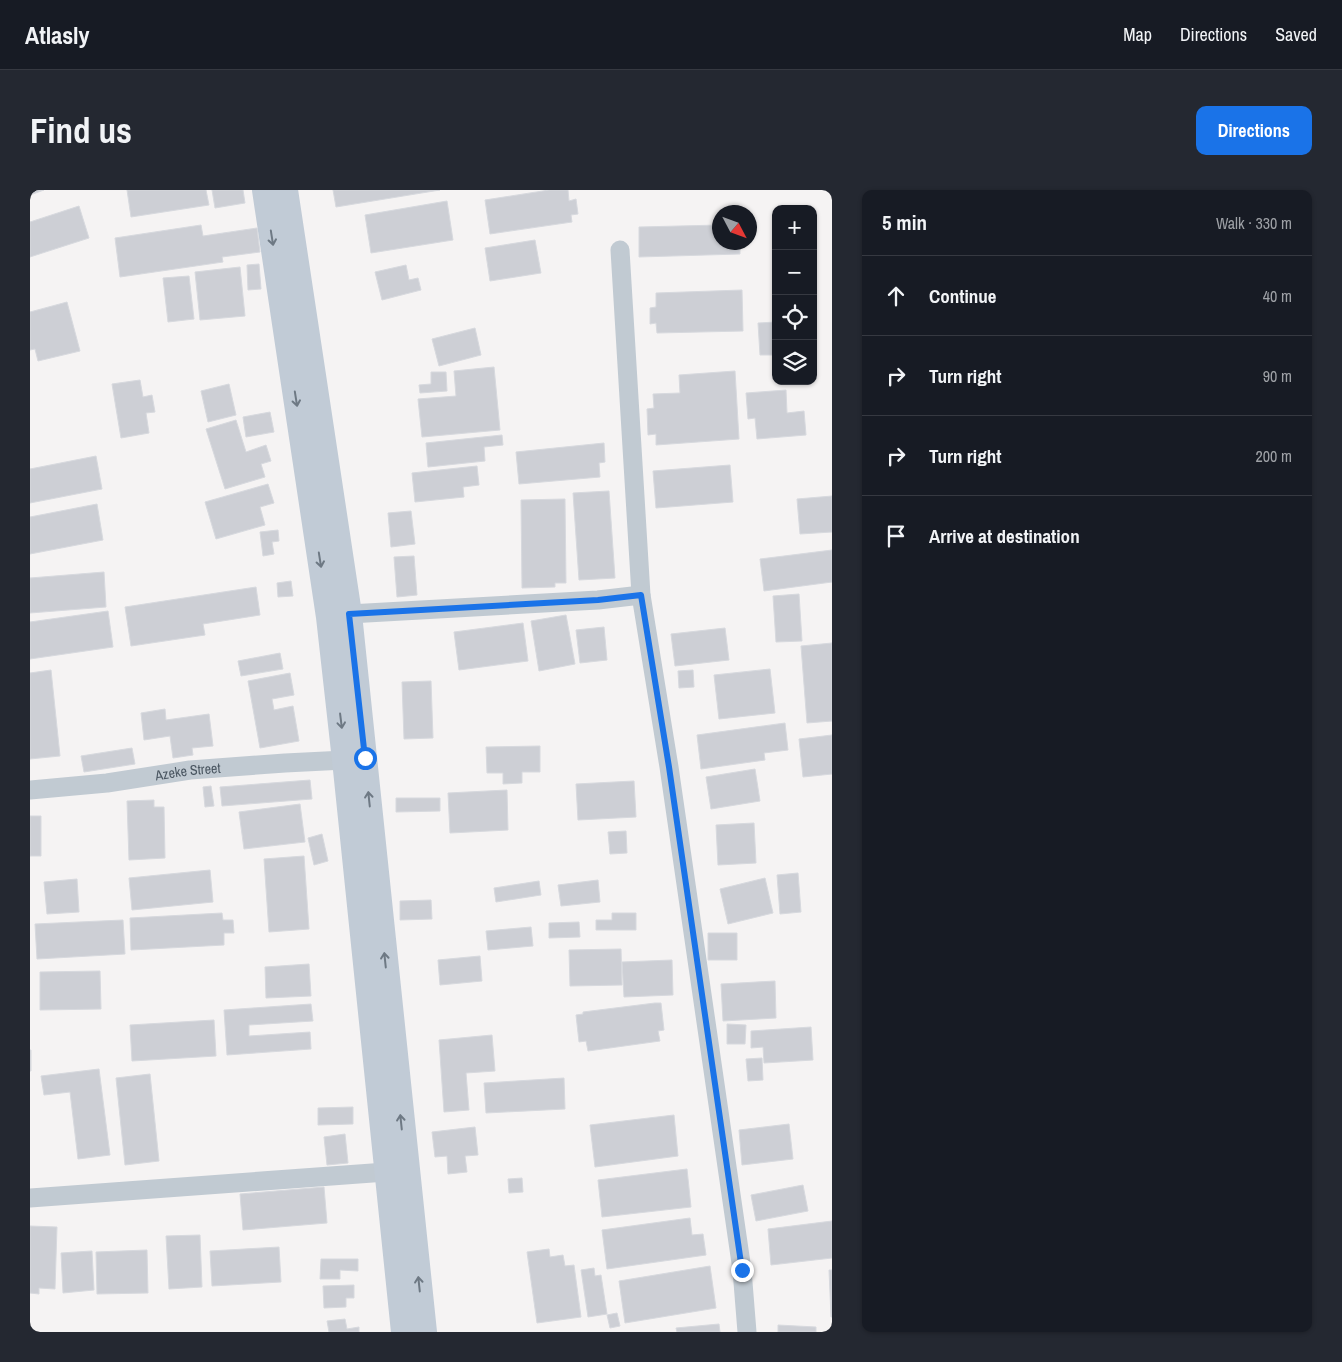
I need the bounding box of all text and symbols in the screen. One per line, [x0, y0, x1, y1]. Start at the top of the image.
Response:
text: Atlasly [25, 19, 90, 51]
text: Map [1123, 22, 1152, 47]
text: Directions [1180, 22, 1247, 47]
text: Saved [1275, 22, 1317, 47]
button: Directions [1196, 106, 1312, 155]
text: Find us [30, 107, 132, 154]
north arrow [712, 205, 757, 250]
map controls [772, 205, 817, 385]
button: + [772, 205, 817, 250]
text: 5 min [882, 208, 927, 237]
text: Walk · 330 m [1216, 212, 1292, 234]
one-way arrow [267, 230, 277, 246]
button: − [772, 250, 817, 295]
icon: ahead [882, 282, 910, 310]
text: Continue [929, 283, 997, 309]
text: 40 m [1263, 285, 1292, 307]
button: locate [772, 295, 817, 340]
button: layers [772, 340, 817, 385]
icon: right [882, 362, 910, 390]
text: Turn right [929, 363, 1001, 389]
text: 90 m [1263, 365, 1292, 387]
one-way arrow [291, 391, 301, 407]
icon: right [882, 442, 910, 470]
text: Turn right [929, 443, 1001, 469]
text: 200 m [1256, 445, 1292, 467]
icon: arrive [882, 522, 910, 550]
text: Arrive at destination [929, 523, 1080, 549]
one-way arrow [315, 551, 325, 567]
one-way arrow [336, 713, 346, 729]
route start [354, 747, 377, 770]
street label: Azeke Street [153, 759, 221, 785]
one-way arrow [364, 791, 374, 807]
one-way arrow [380, 953, 390, 969]
one-way arrow [397, 1114, 406, 1130]
route end [731, 1259, 754, 1282]
one-way arrow [414, 1276, 424, 1292]

